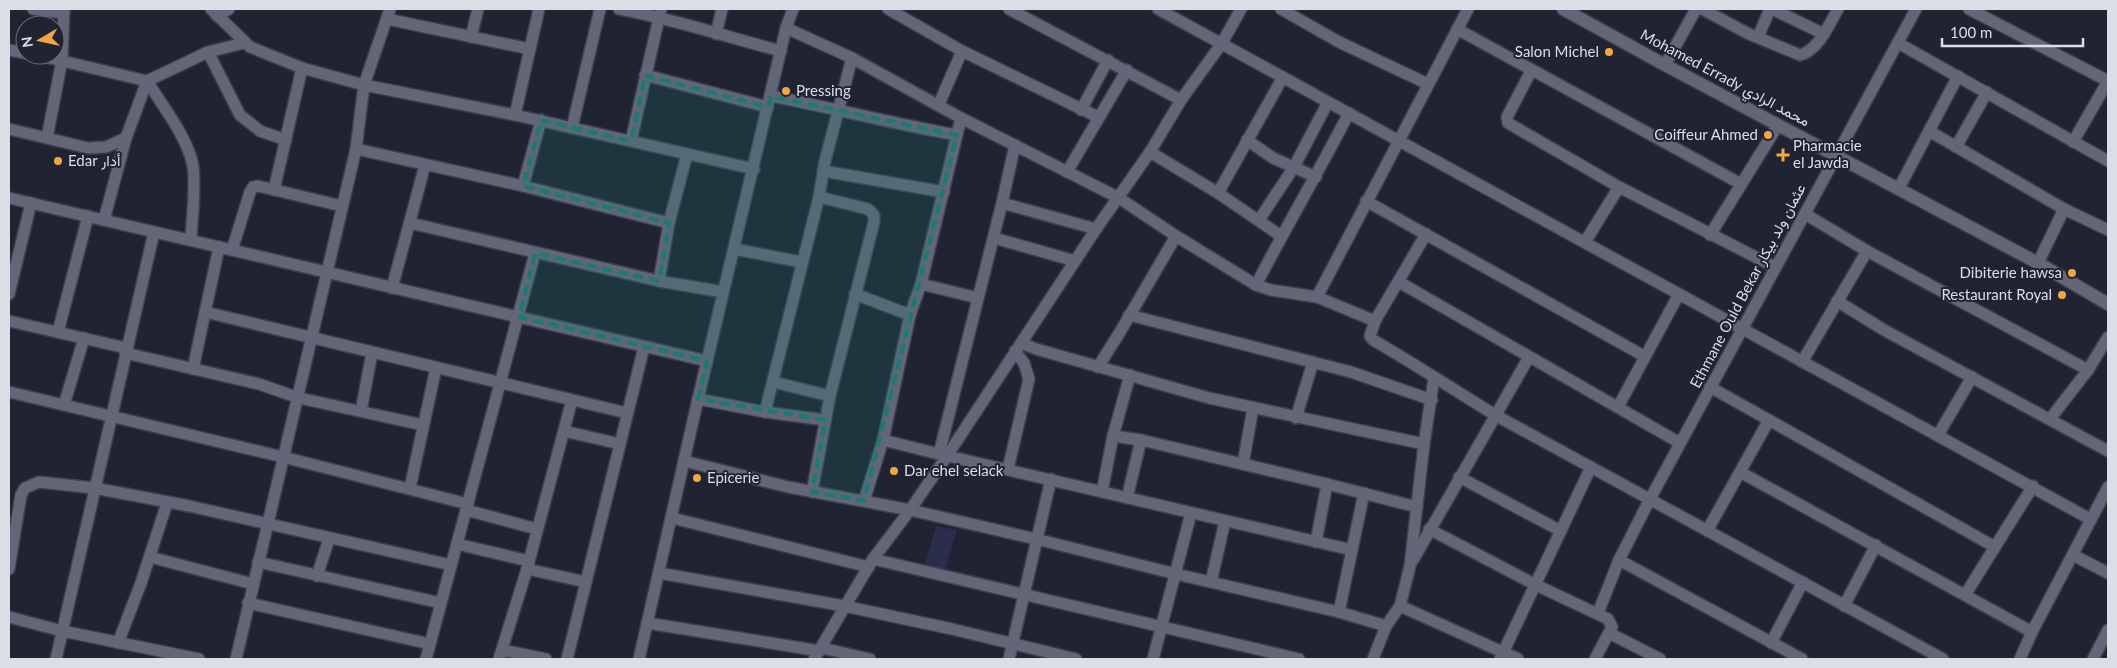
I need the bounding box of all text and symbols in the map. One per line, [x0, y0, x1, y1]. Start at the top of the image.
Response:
north arrow [15, 15, 65, 65]
scale bar [1942, 15, 2083, 47]
text: 100 m [1950, 23, 1992, 41]
street label: Mohamed Errady محمد الرادي [1635, 25, 1813, 134]
text: N [17, 35, 36, 49]
place label: Salon Michel [1515, 42, 1599, 60]
marker: Salon Michel [1603, 46, 1615, 58]
place label: Pressing [796, 81, 851, 99]
marker: Pressing [780, 85, 792, 97]
place label: Coiffeur Ahmed [1654, 125, 1758, 143]
marker: Coiffeur Ahmed [1762, 129, 1774, 141]
place label: Pharmacie el Jawda [1793, 136, 1862, 171]
marker: Pharmacie el Jawda [1777, 149, 1789, 161]
place label: Edar أدار [68, 151, 121, 170]
marker: Edar أدار [52, 155, 64, 167]
street label: Ethmane Ould Bekar عثمان ولد بيكار [1685, 180, 1810, 391]
place label: Dibiterie hawsa [1960, 263, 2062, 281]
marker: Dibiterie hawsa [2066, 267, 2078, 279]
place label: Restaurant Royal [1941, 285, 2052, 303]
marker: Restaurant Royal [2056, 289, 2068, 301]
place label: Dar ehel selack [904, 461, 1004, 479]
marker: Dar ehel selack [888, 465, 900, 477]
place label: Epicerie [707, 468, 759, 486]
marker: Epicerie [691, 472, 703, 484]

